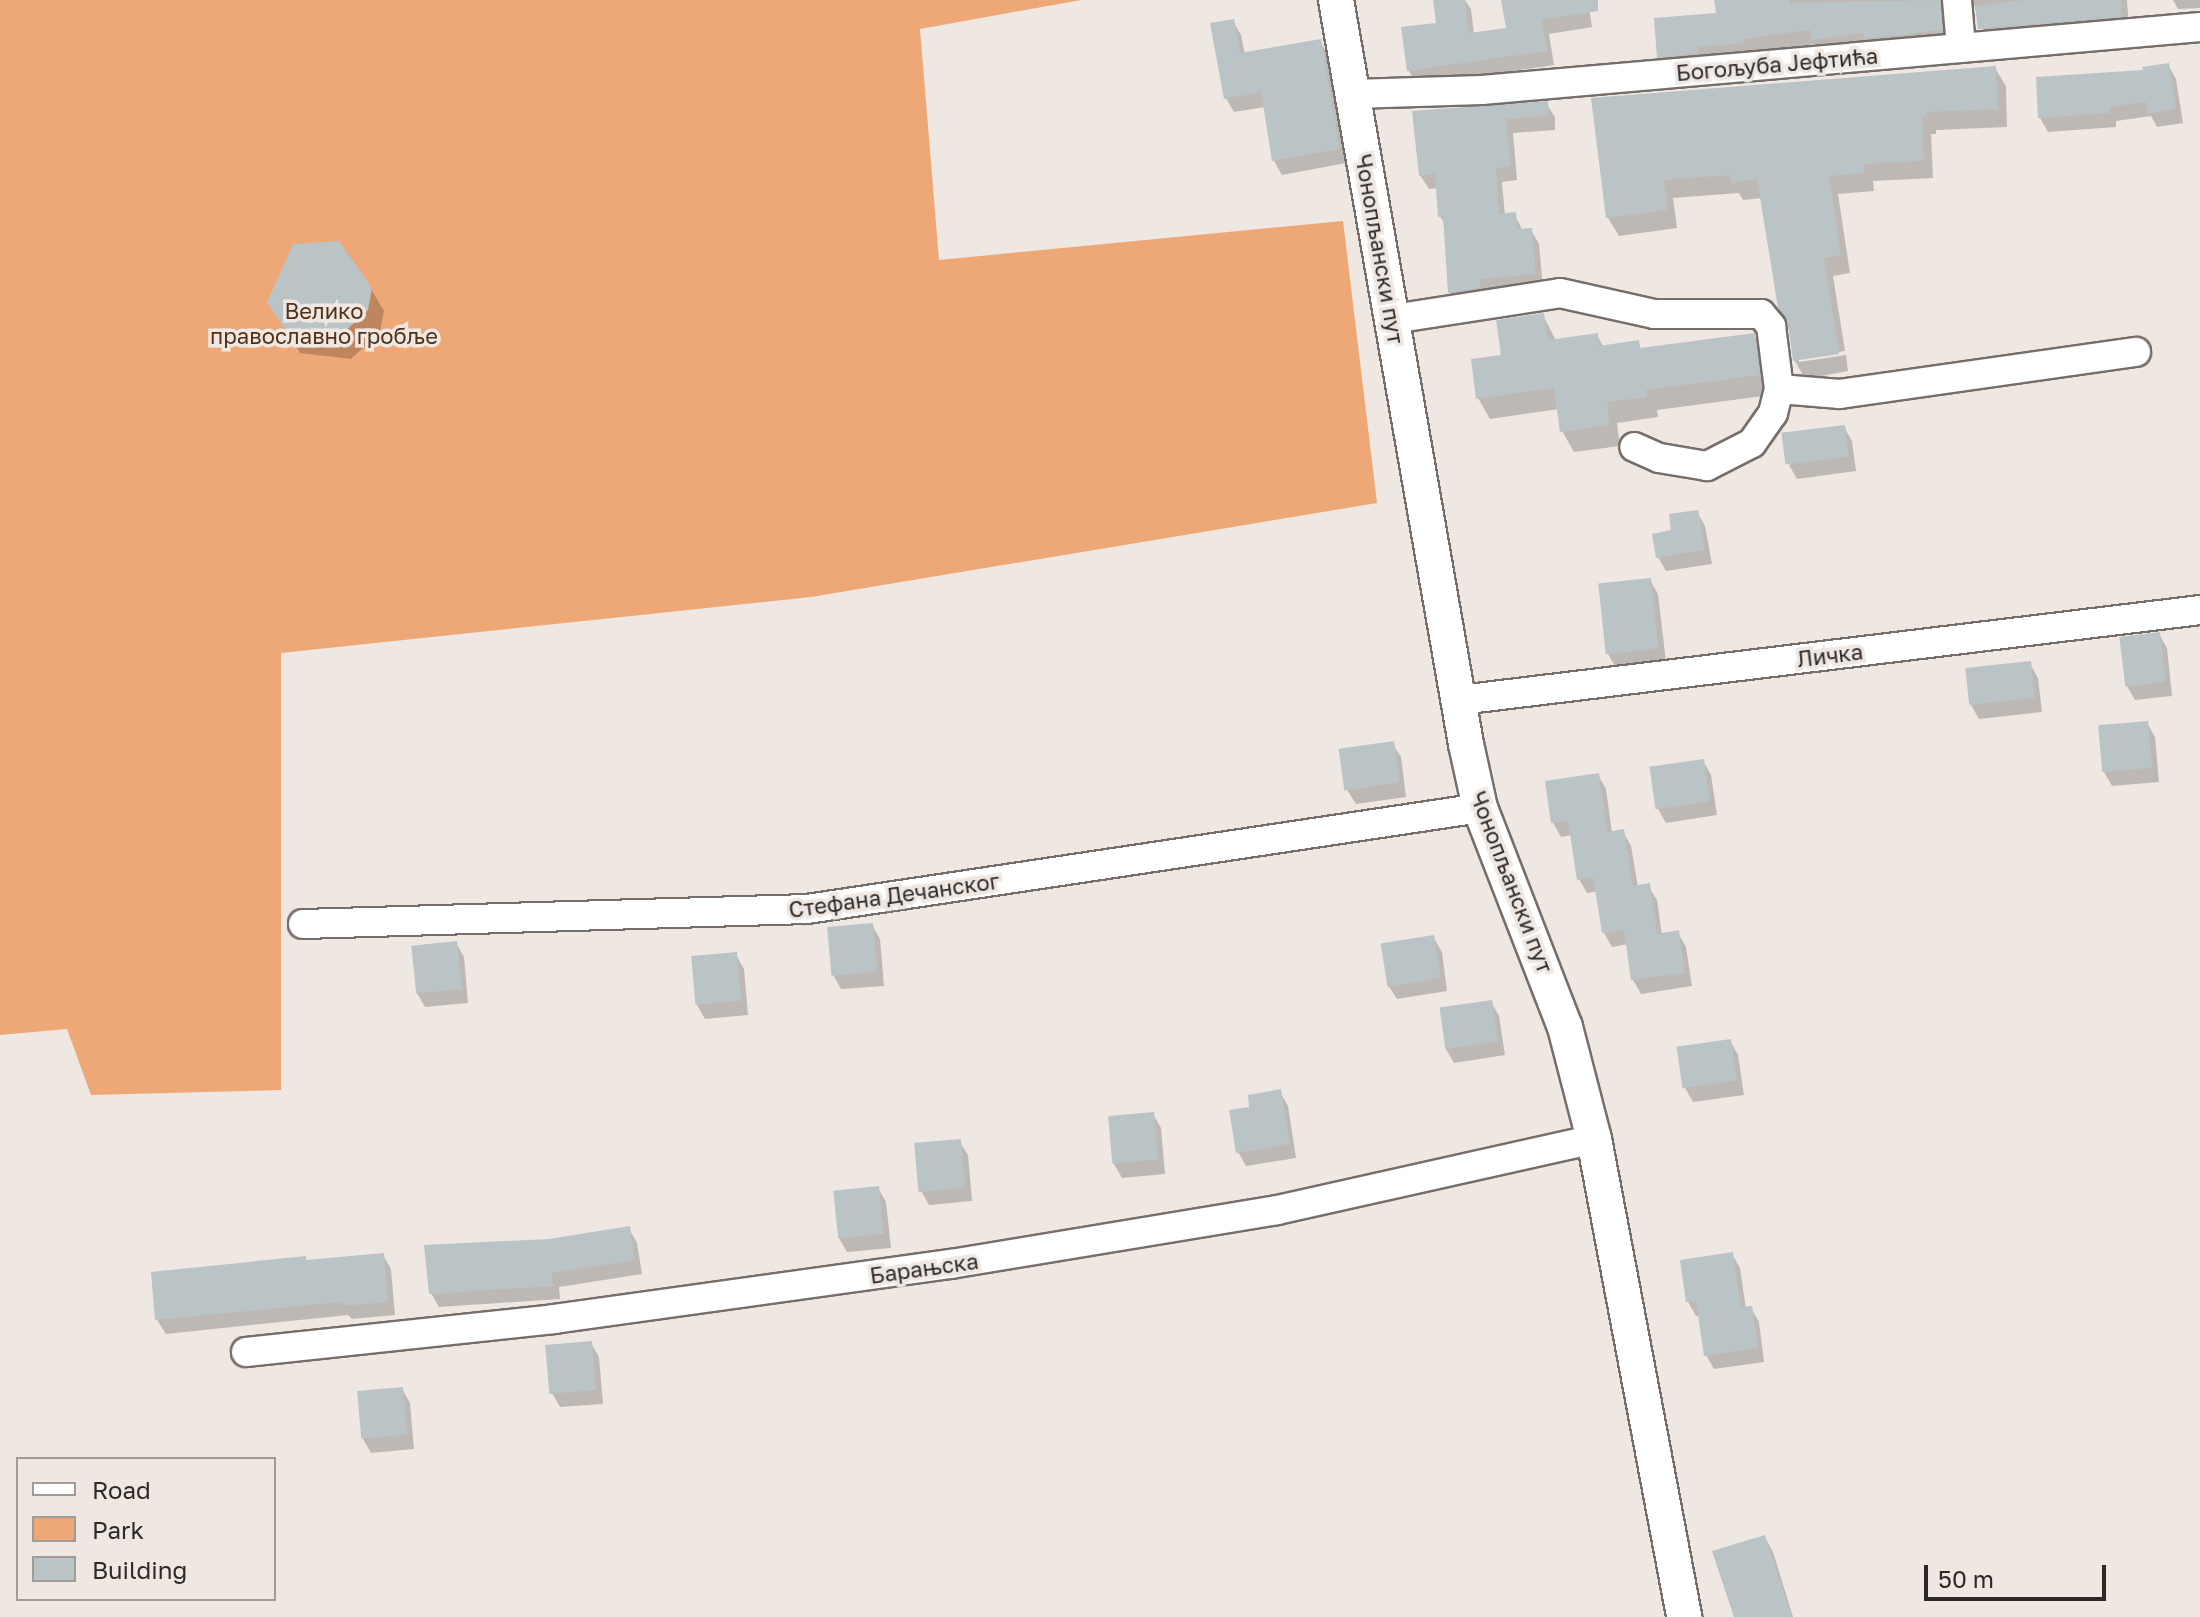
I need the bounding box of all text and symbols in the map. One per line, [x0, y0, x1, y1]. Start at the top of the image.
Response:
street label: Богољуба Јефтића [1675, 42, 1879, 86]
street label: Чонопљански пут [1350, 152, 1410, 346]
park label: Велико православно гробље [210, 297, 438, 348]
street label: Личка [1796, 638, 1864, 672]
street label: Чонопљански пут [1465, 787, 1559, 977]
street label: Стефана Дечанског [787, 867, 1001, 923]
street label: Барањска [868, 1247, 980, 1289]
legend [16, 1457, 276, 1601]
text: Road [92, 1475, 151, 1504]
text: Park [92, 1515, 144, 1544]
scale bar [1928, 1549, 2110, 1599]
text: Building [92, 1555, 187, 1584]
text: 50 m [1938, 1564, 1994, 1593]

